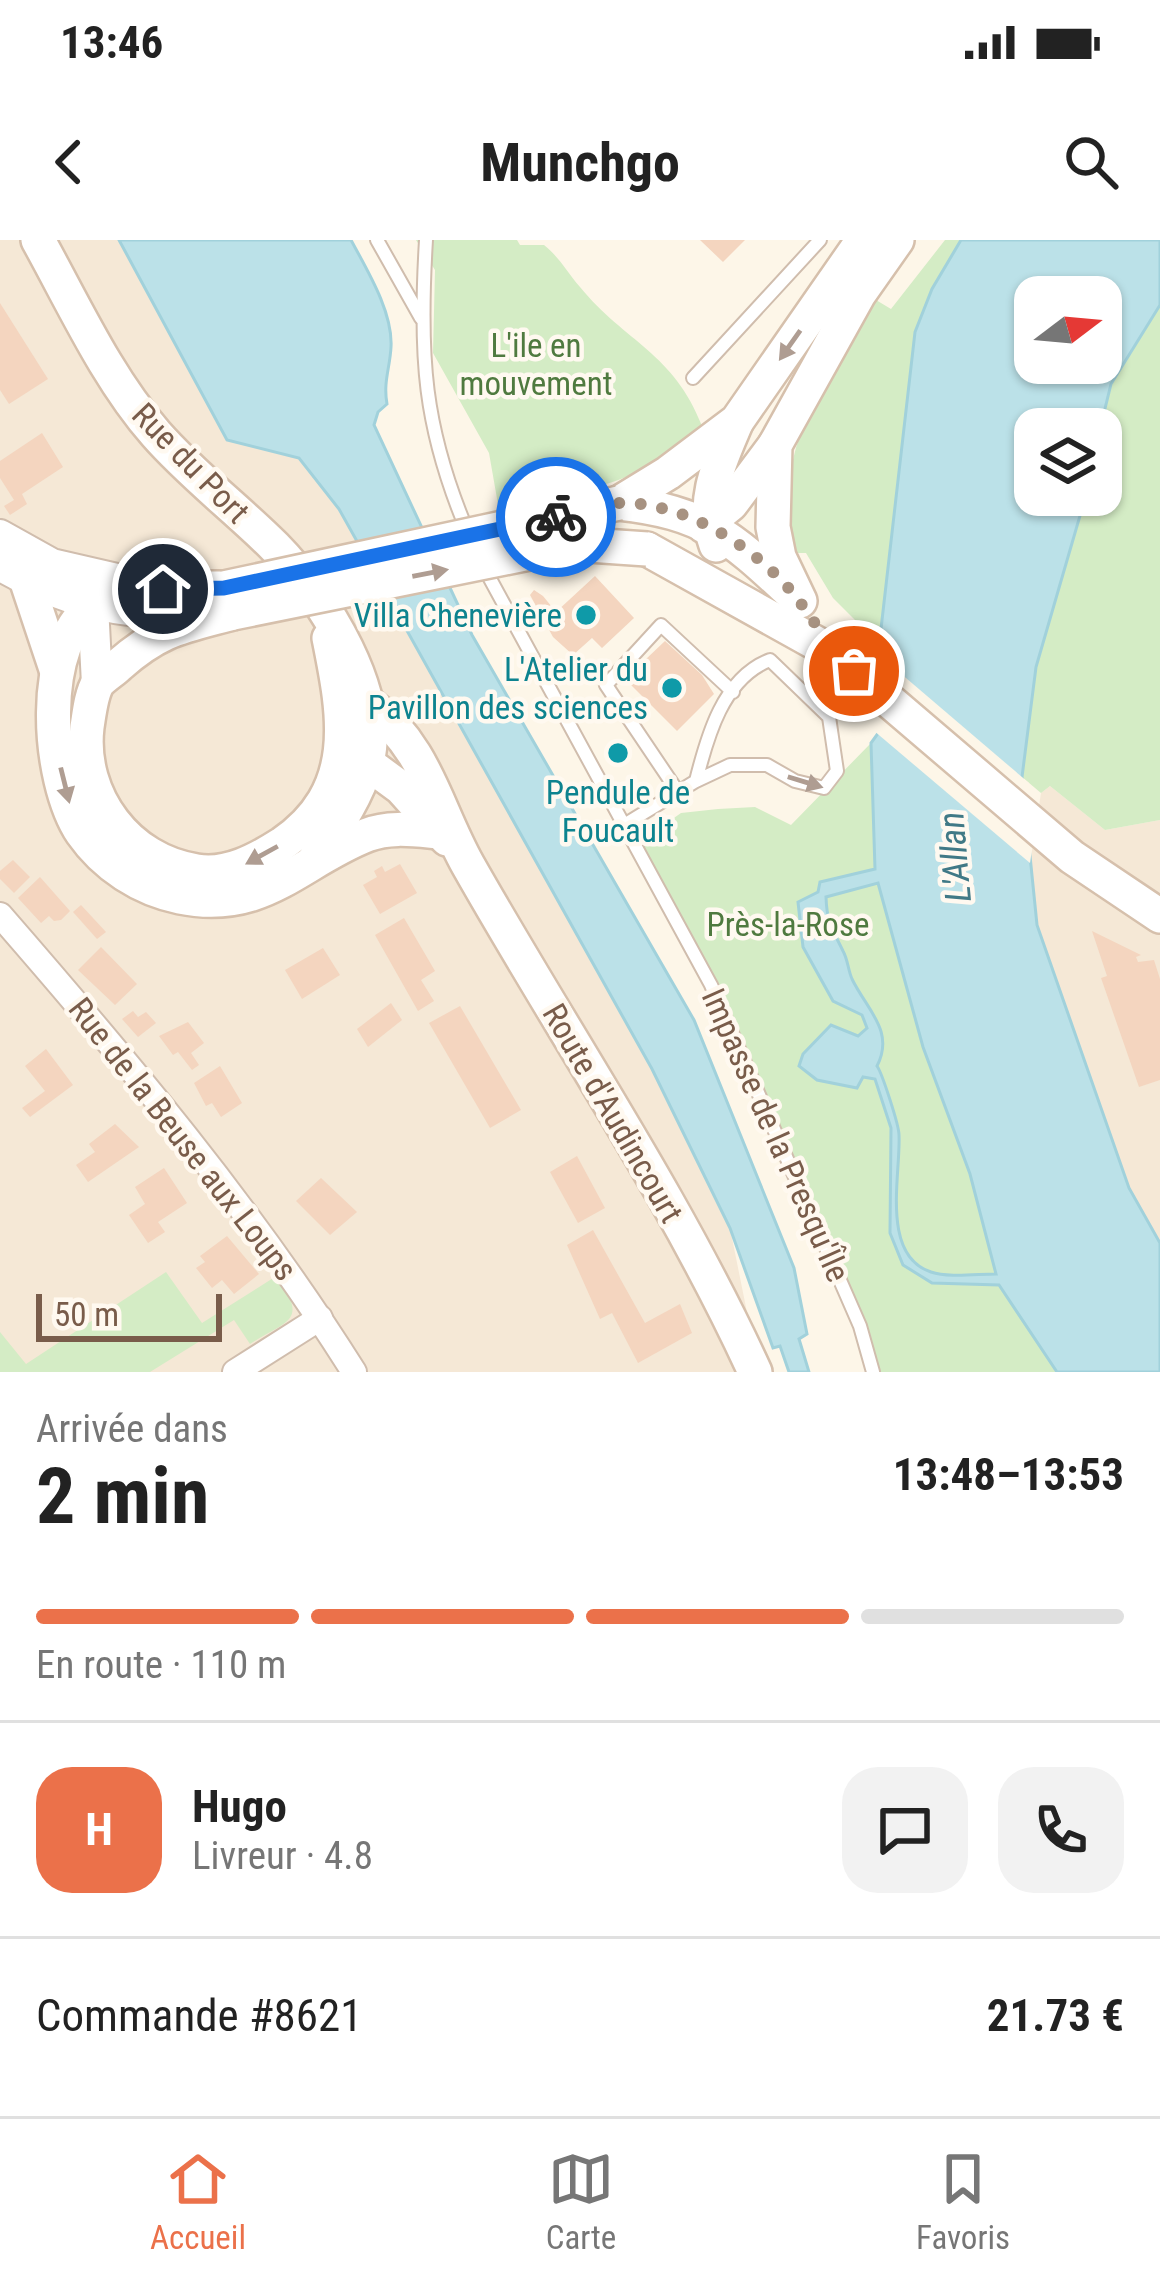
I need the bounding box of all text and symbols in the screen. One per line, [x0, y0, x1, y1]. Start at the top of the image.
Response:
text: 13:46 [60, 16, 163, 69]
icon: back [36, 129, 102, 195]
icon: search [1058, 129, 1124, 195]
text: Munchgo [480, 131, 680, 194]
north arrow [1014, 276, 1122, 384]
map controls [1014, 276, 1122, 516]
park label: L'ile en mouvement [460, 326, 612, 403]
one-way arrow [779, 329, 802, 361]
street label: Rue du Port [124, 395, 258, 531]
button: layers [1014, 408, 1122, 516]
courier [496, 457, 616, 577]
icon: bike [523, 484, 589, 550]
pin [112, 538, 214, 640]
icon: home [130, 556, 196, 622]
one-way arrow [411, 563, 449, 582]
place label: Villa Chenevière [354, 596, 562, 635]
marker: Villa Chenevière [573, 602, 599, 628]
pin [803, 620, 905, 722]
icon: bag [821, 638, 887, 704]
place label: L'Atelier du Pavillon des sciences [368, 650, 648, 727]
marker: L'Atelier du Pavillon des sciences [659, 675, 685, 701]
marker: Pendule de Foucault [605, 740, 631, 766]
one-way arrow [56, 767, 75, 804]
place label: Pendule de Foucault [546, 773, 690, 850]
one-way arrow [787, 773, 824, 792]
water label: L'Allan [930, 810, 980, 904]
one-way arrow [245, 843, 279, 864]
park label: Près-la-Rose [707, 905, 869, 944]
street label: Impasse de la Presqu'Île [694, 982, 858, 1288]
street label: Rue de la Beuse aux Loups [61, 990, 305, 1288]
street label: Route d'Audincourt [535, 997, 691, 1229]
scale bar [36, 1288, 222, 1341]
text: 50 m [54, 1295, 119, 1334]
text: Arrivée dans [36, 1406, 228, 1452]
text: 13:48–13:53 [893, 1448, 1124, 1501]
text: 2 min [36, 1451, 209, 1542]
text: En route · 110 m [36, 1642, 286, 1688]
button: chat [842, 1767, 968, 1893]
button: phone [998, 1767, 1124, 1893]
text: Hugo [192, 1780, 287, 1833]
text: H [85, 1803, 113, 1856]
text: Livreur · 4.8 [192, 1833, 373, 1879]
text: Commande #8621 [36, 1989, 362, 2042]
text: 21.73 € [987, 1989, 1124, 2042]
tab: Accueil [150, 2146, 246, 2257]
tab: Carte [546, 2146, 616, 2257]
tab: Favoris [916, 2146, 1010, 2257]

